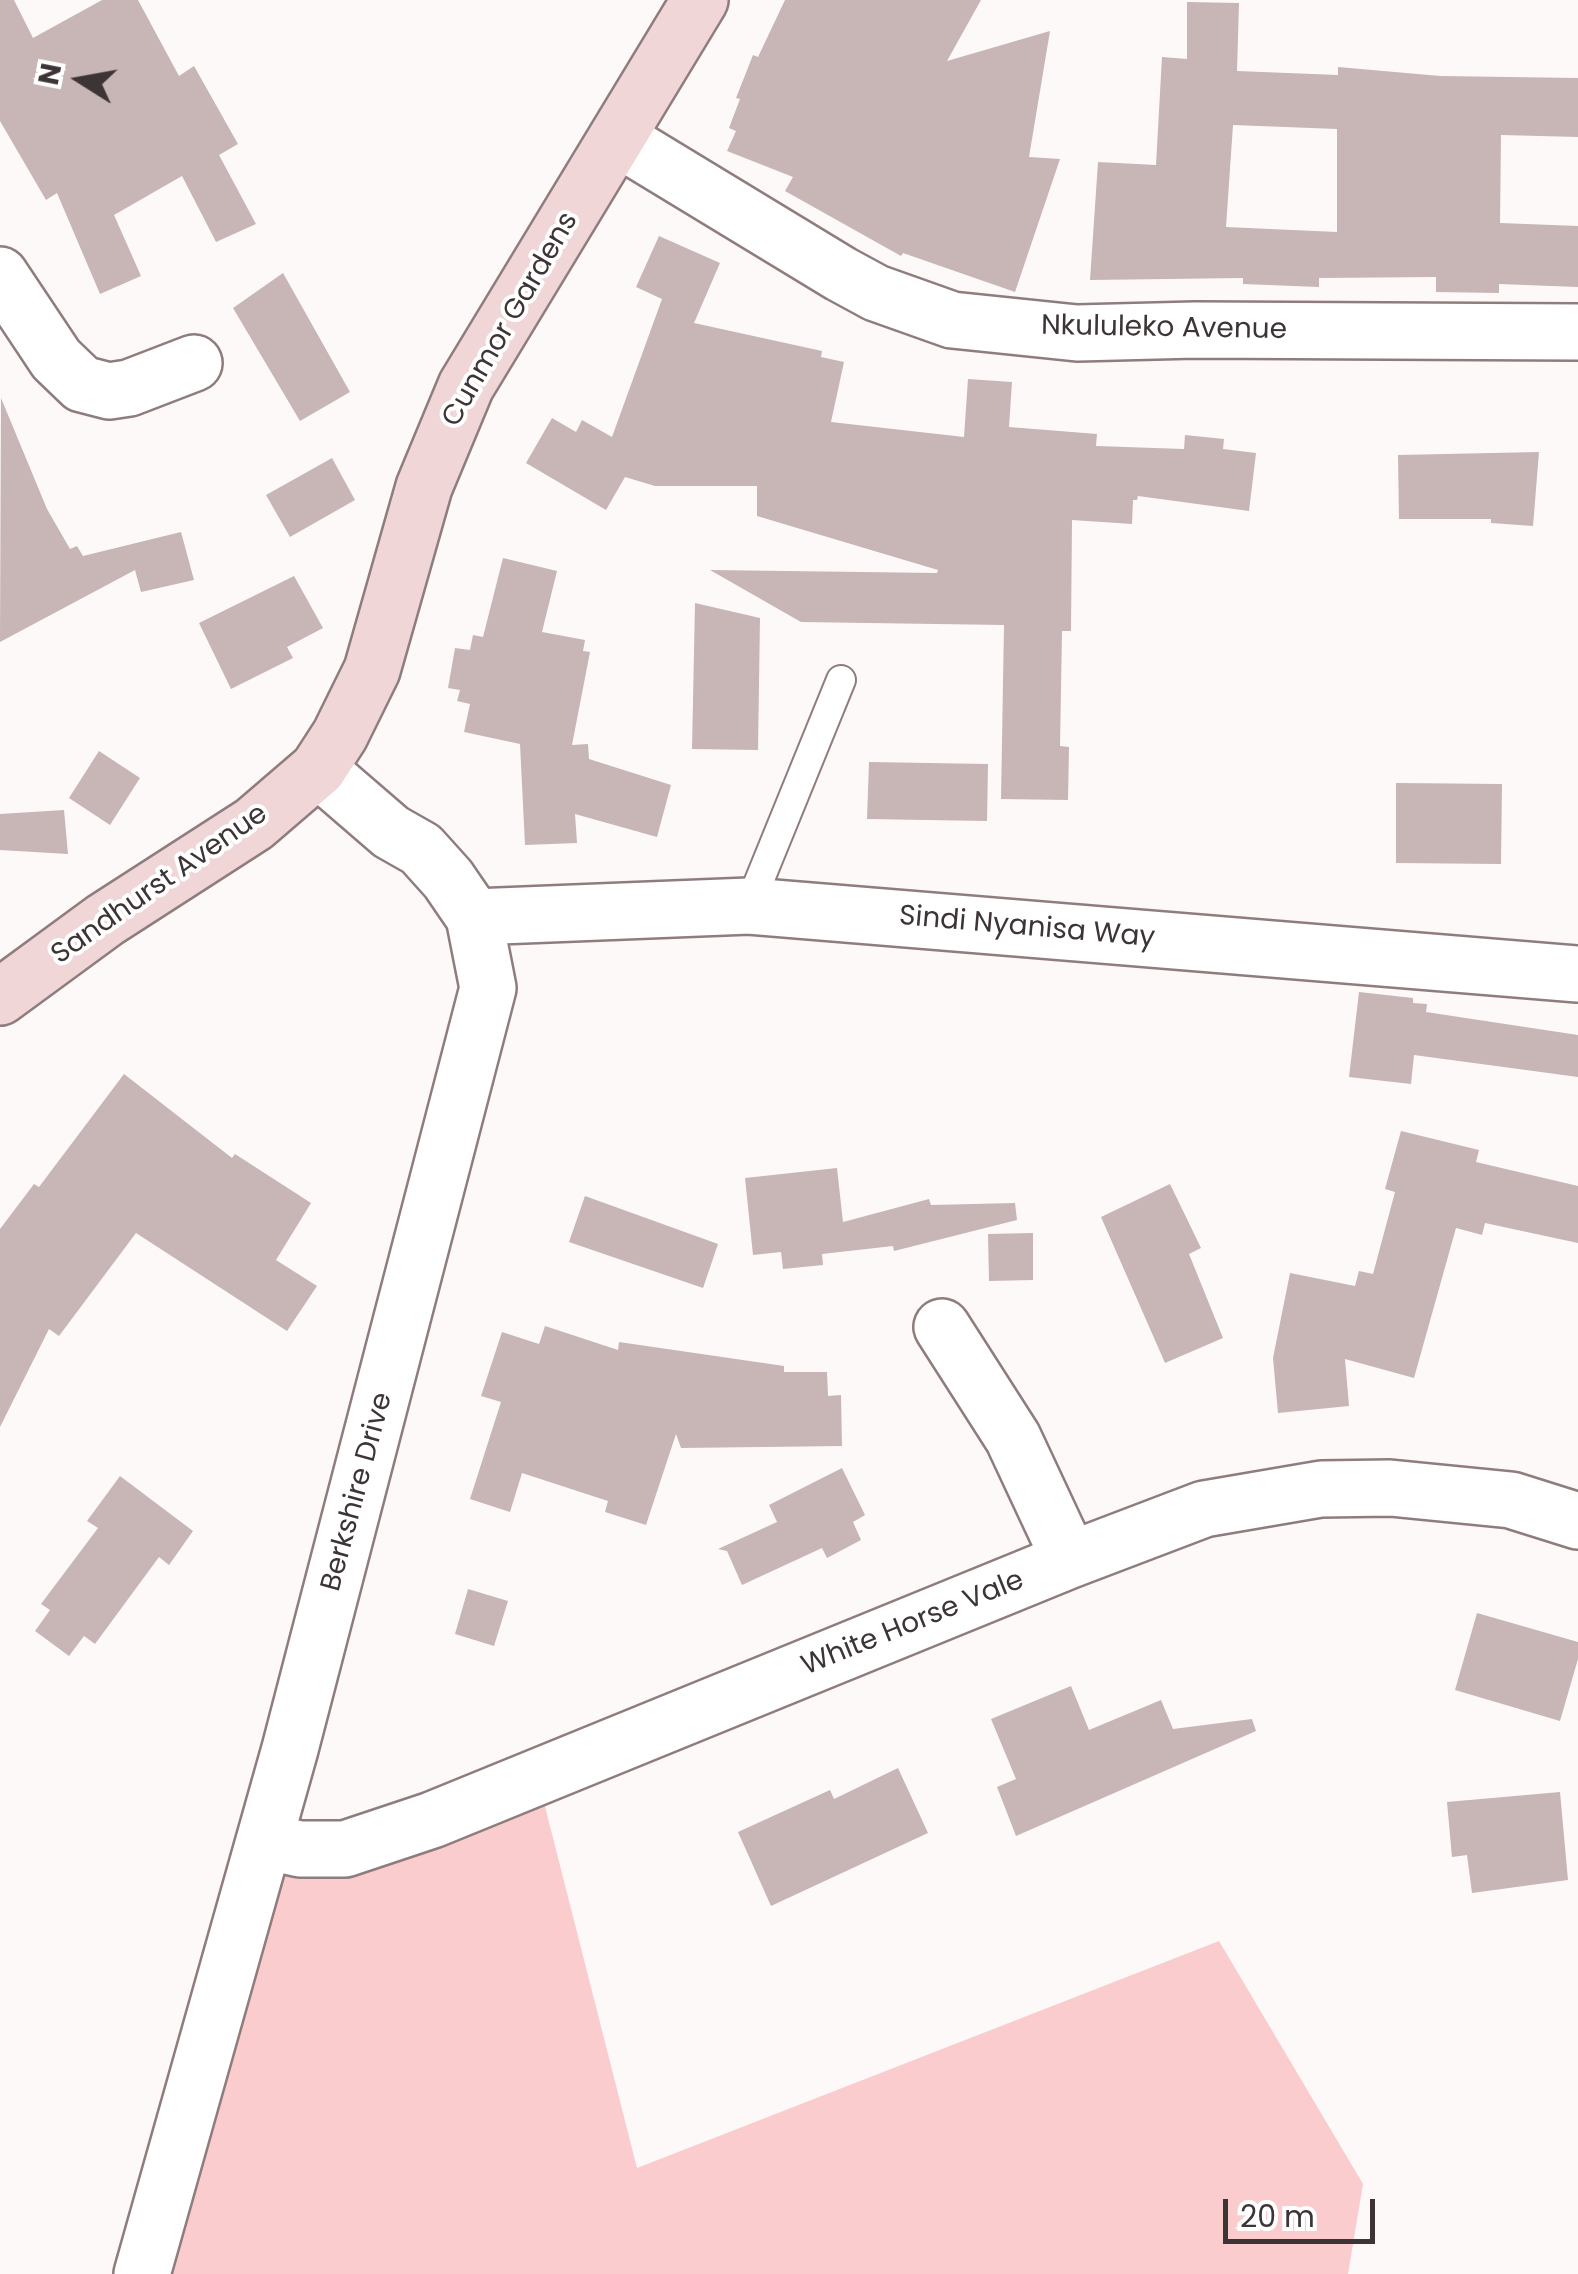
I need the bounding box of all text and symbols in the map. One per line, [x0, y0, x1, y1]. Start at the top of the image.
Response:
north arrow [30, 30, 130, 130]
text: N [29, 60, 71, 88]
street label: Cunmor Gardens [436, 207, 586, 433]
street label: Nkululeko Avenue [1041, 310, 1287, 348]
street label: Sandhurst Avenue [46, 798, 274, 972]
street label: Sindi Nyanisa Way [898, 900, 1156, 956]
street label: Berkshire Drive [315, 1389, 401, 1595]
street label: White Horse Vale [797, 1564, 1029, 1684]
scale bar [1228, 2179, 1380, 2241]
text: 20 m [1240, 2195, 1315, 2238]

